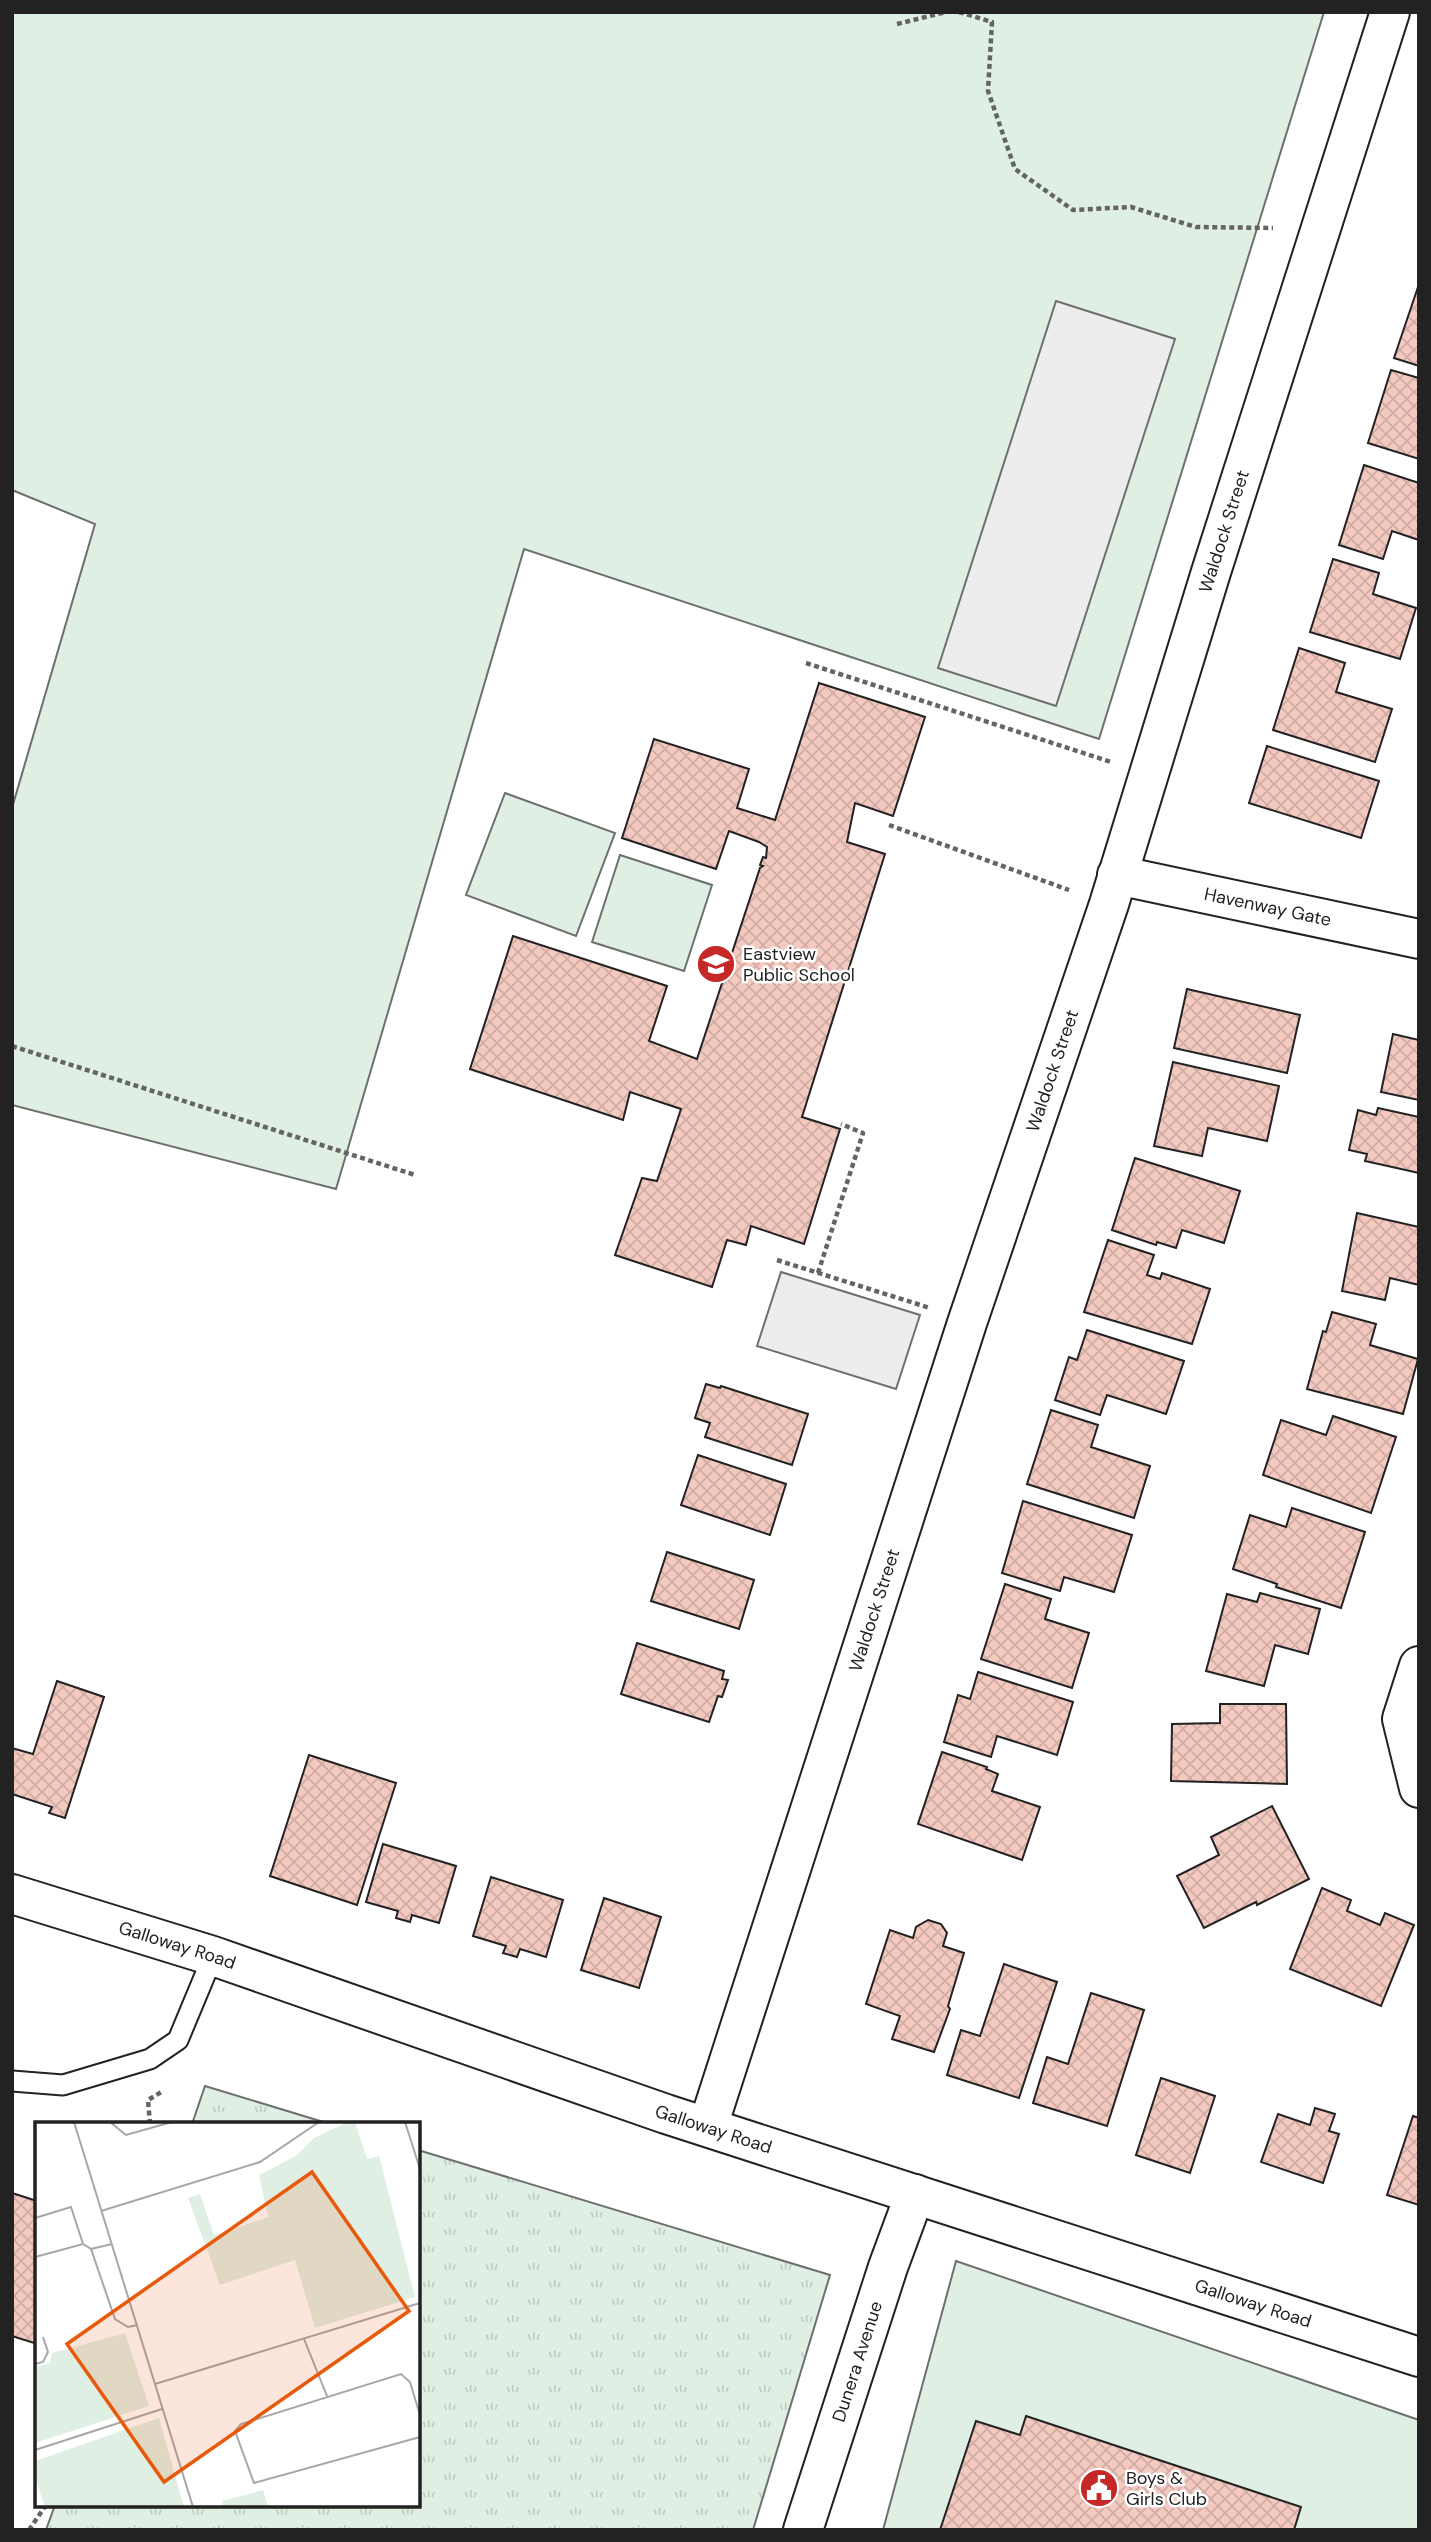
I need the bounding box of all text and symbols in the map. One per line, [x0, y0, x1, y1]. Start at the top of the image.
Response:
street label: Waldock Street [1193, 467, 1255, 596]
street label: Havenway Gate [1202, 882, 1333, 932]
place label: Eastview Public School [743, 942, 855, 987]
school or university icon: Eastview Public School [695, 943, 737, 985]
street label: Waldock Street [1021, 1007, 1084, 1135]
street label: Waldock Street [843, 1546, 905, 1675]
street label: Galloway Road [116, 1916, 239, 1975]
street label: Galloway Road [652, 2099, 775, 2159]
inset map [35, 2122, 420, 2507]
street label: Galloway Road [1192, 2273, 1315, 2334]
street label: Dunera Avenue [827, 2298, 888, 2425]
place label: Boys & Girls Club [1126, 2466, 1207, 2511]
public building icon: Boys & Girls Club [1078, 2467, 1120, 2509]

